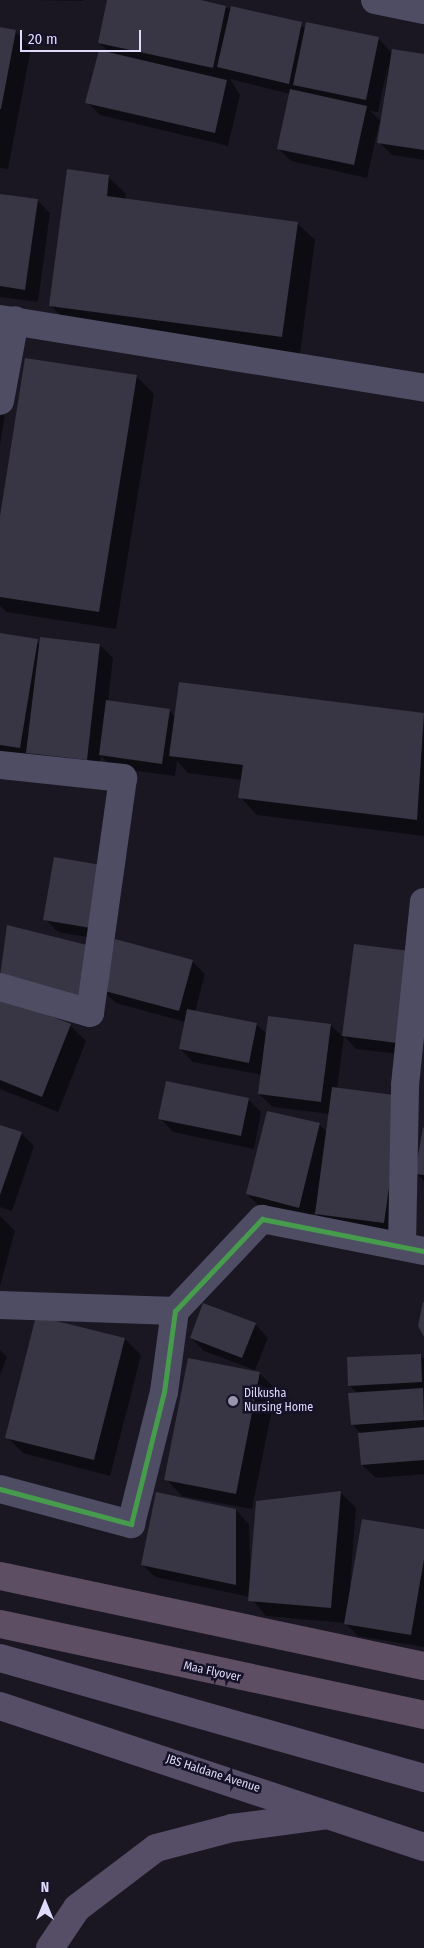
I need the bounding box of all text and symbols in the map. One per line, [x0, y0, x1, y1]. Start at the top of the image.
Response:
scale bar [22, 20, 144, 52]
text: 20 m [28, 30, 58, 48]
place label: Dilkusha Nursing Home [244, 1387, 313, 1415]
marker: Dilkusha Nursing Home [226, 1394, 240, 1408]
street label: Maa Flyover [182, 1659, 242, 1685]
street label: JBS Haldane Avenue [164, 1752, 262, 1796]
north arrow [20, 1878, 70, 1928]
text: N [41, 1879, 49, 1896]

